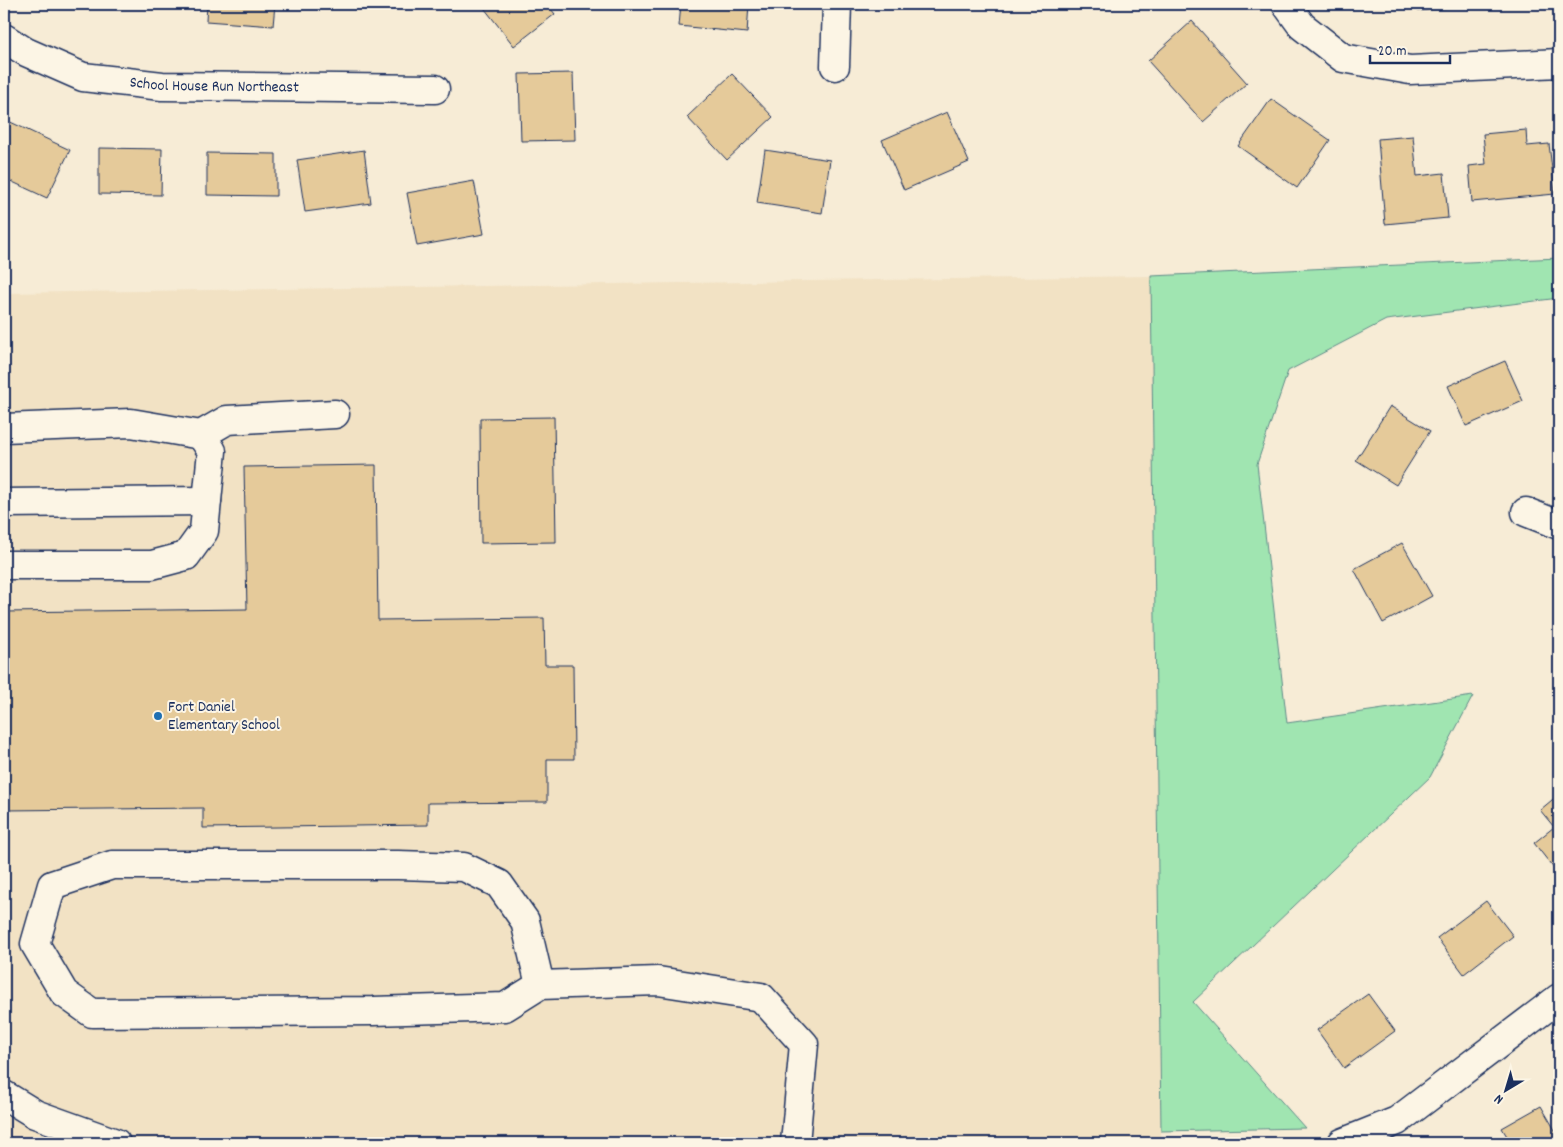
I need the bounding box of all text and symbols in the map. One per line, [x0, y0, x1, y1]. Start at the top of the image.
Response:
scale bar [1370, 32, 1450, 64]
text: 20 m [1378, 41, 1406, 63]
street label: School House Run Northeast [128, 71, 299, 99]
place label: Fort Daniel Elementary School [168, 696, 280, 737]
marker: Fort Daniel Elementary School [152, 710, 164, 722]
north arrow [1480, 1064, 1530, 1114]
text: N [1490, 1089, 1508, 1109]

